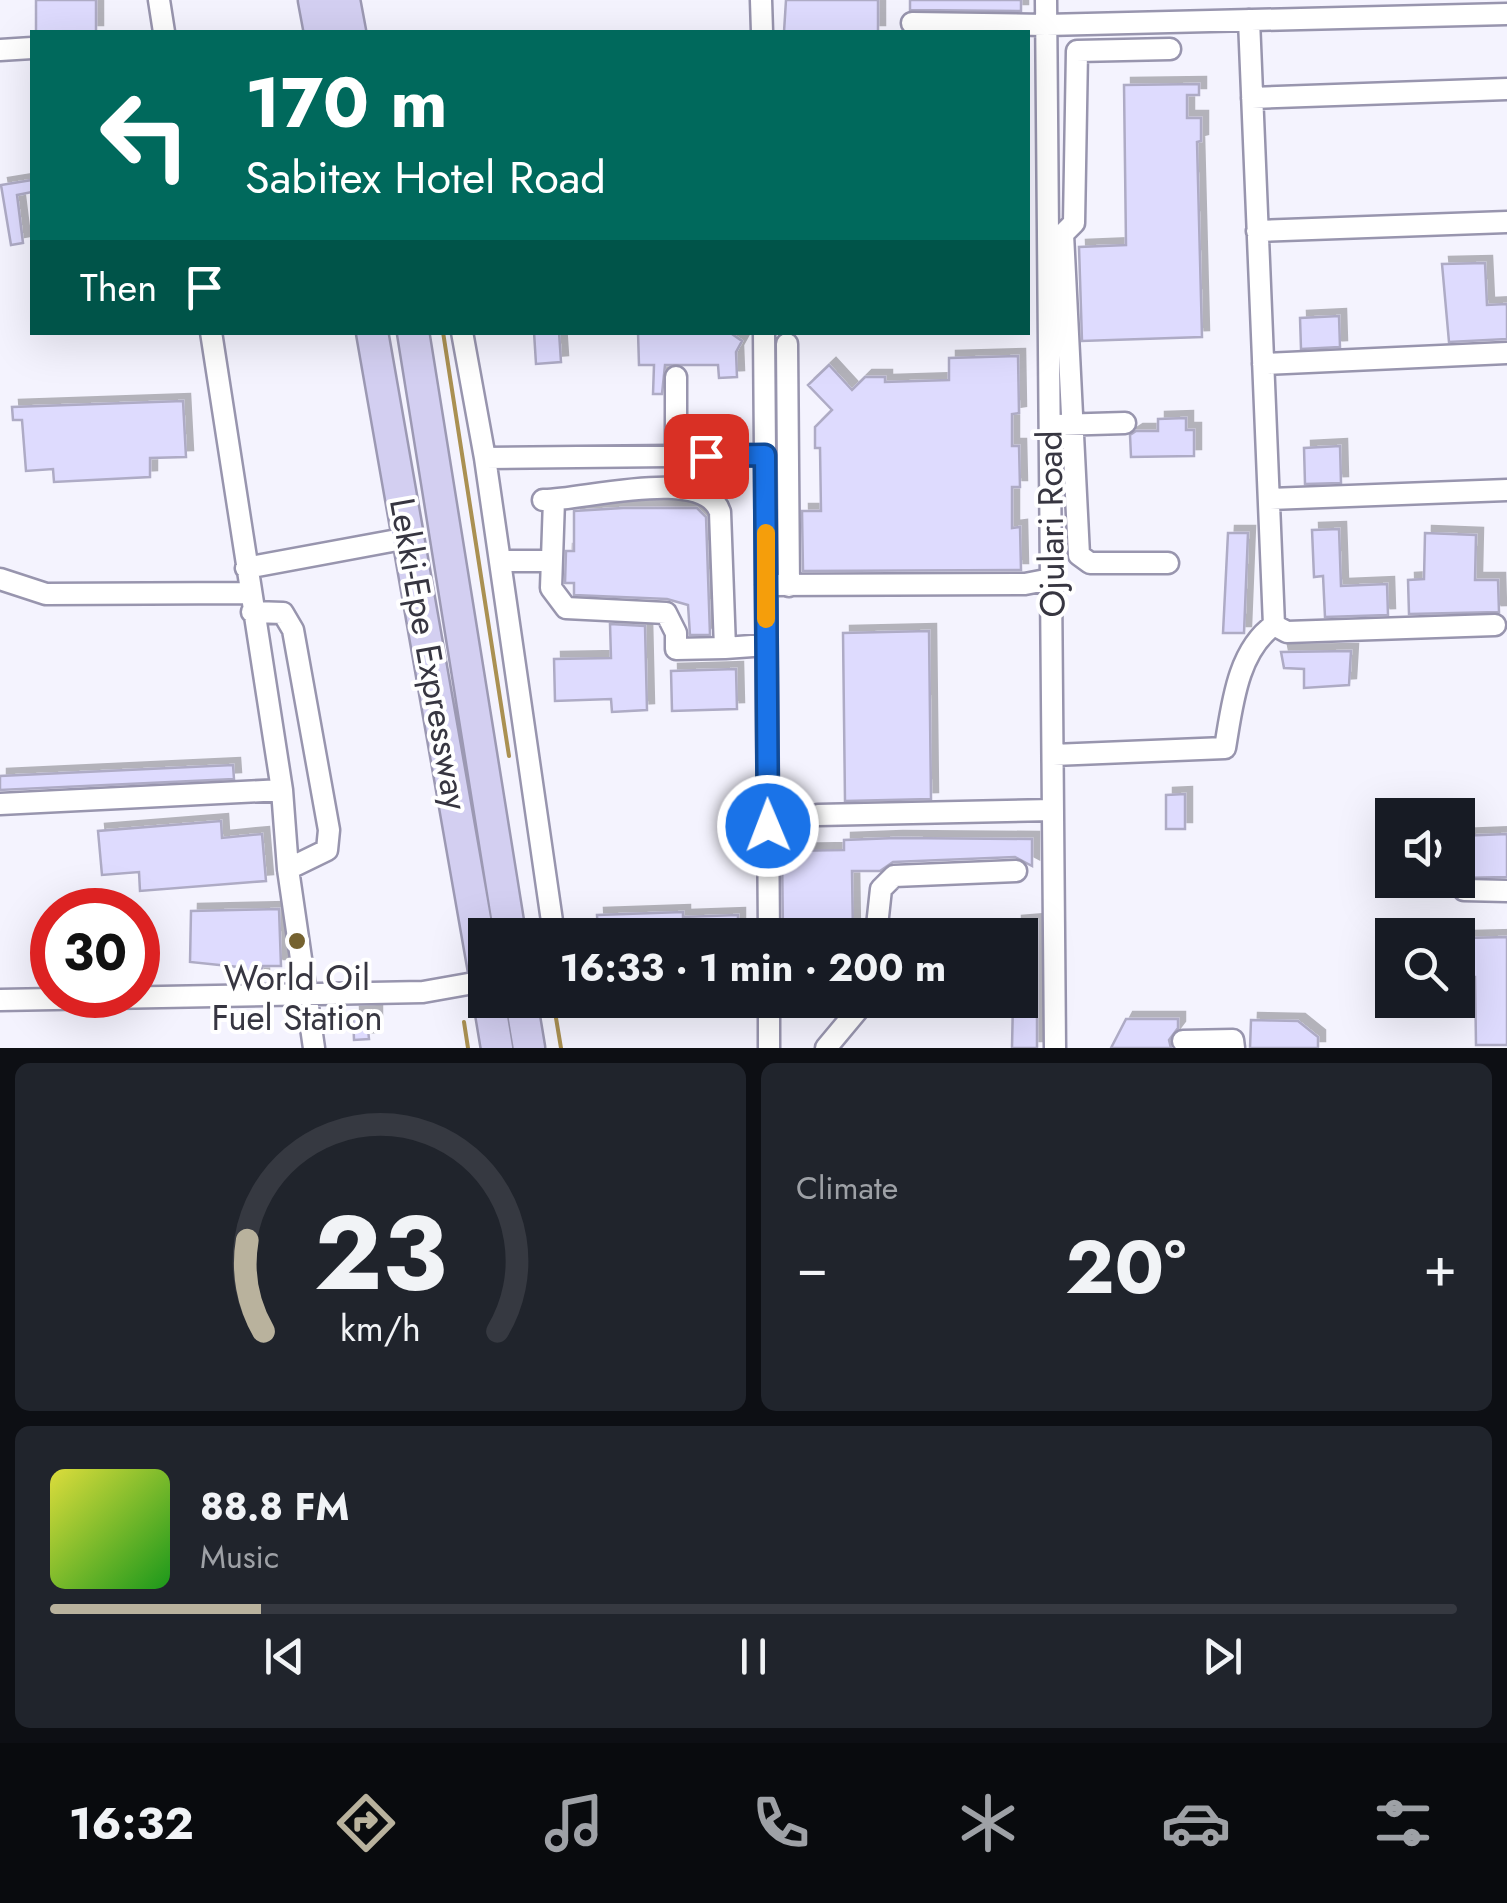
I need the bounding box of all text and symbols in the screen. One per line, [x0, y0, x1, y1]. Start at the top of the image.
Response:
text: 170 m [245, 52, 448, 153]
icon: left [80, 70, 210, 200]
text: Sabitex Hotel Road [245, 145, 606, 210]
text: Then [80, 260, 157, 315]
icon: arrive [177, 260, 232, 315]
pin [664, 414, 749, 499]
icon: arrive [679, 429, 734, 484]
street label: Ojulari Road [1024, 430, 1078, 618]
street label: Lekki-Epe Expressway [377, 494, 481, 815]
position arrow [716, 774, 820, 878]
map controls [1375, 798, 1475, 1018]
button: sound [1375, 798, 1475, 898]
speed limit sign: 30 [30, 888, 160, 1018]
button: search [1375, 918, 1475, 1018]
marker: World Oil Fuel Station [286, 930, 308, 952]
text: 16:33 · 1 min · 200 m [560, 940, 946, 995]
place label: World Oil Fuel Station [211, 953, 383, 1043]
text: Climate [796, 1165, 898, 1211]
text: 23 [314, 1178, 447, 1328]
text: 20° [1065, 1213, 1186, 1321]
text: − [796, 1227, 828, 1307]
text: + [1423, 1227, 1457, 1307]
text: km/h [340, 1303, 421, 1354]
text: 88.8 FM [200, 1479, 349, 1534]
text: Music [200, 1534, 279, 1580]
icon: previous [257, 1629, 312, 1684]
icon: pause [726, 1629, 781, 1684]
icon: next [1195, 1629, 1250, 1684]
icon: directions [331, 1788, 401, 1858]
icon: music [539, 1788, 609, 1858]
icon: phone [746, 1788, 816, 1858]
icon: climate [953, 1788, 1023, 1858]
icon: car [1161, 1788, 1231, 1858]
icon: filters [1368, 1788, 1438, 1858]
text: 16:32 [69, 1791, 194, 1856]

